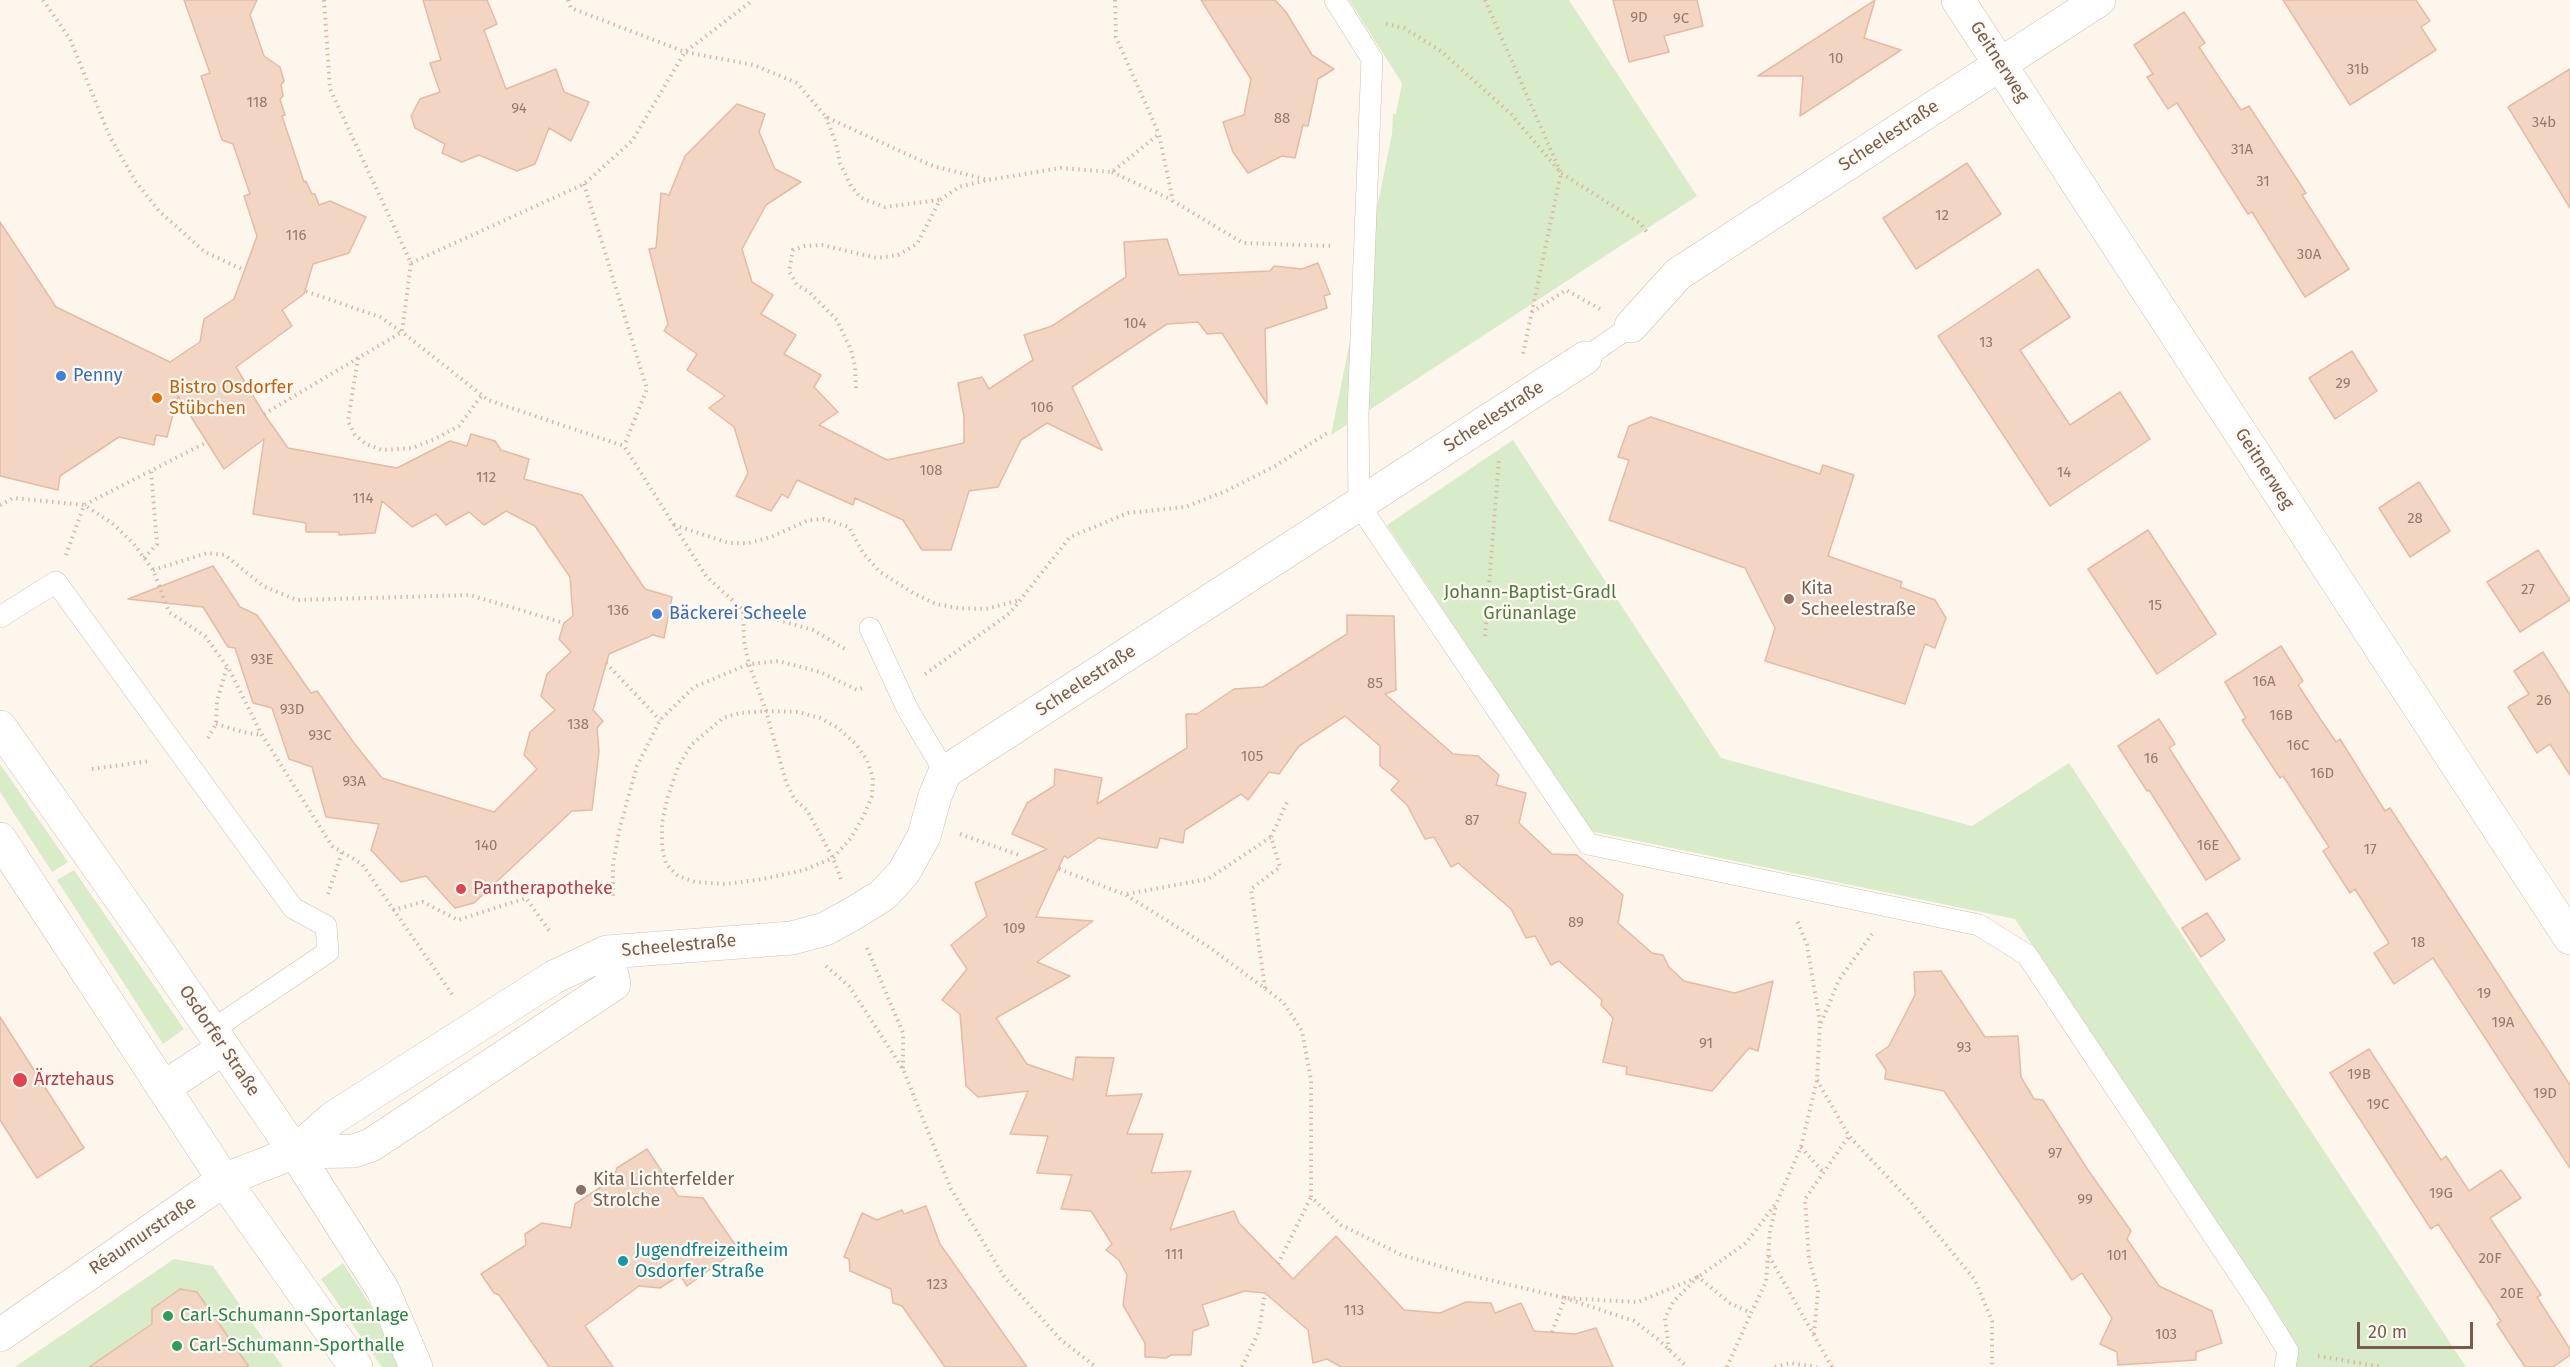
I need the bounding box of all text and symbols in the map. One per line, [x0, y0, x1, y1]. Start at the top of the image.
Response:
house number: 9D [1630, 9, 1648, 27]
house number: 9C [1673, 10, 1689, 28]
street label: Geitnerweg [1965, 17, 2033, 107]
house number: 10 [1829, 50, 1843, 68]
house number: 31b [2347, 61, 2369, 79]
house number: 118 [246, 94, 268, 112]
street label: Scheelestraße [1835, 96, 1943, 176]
house number: 94 [511, 100, 527, 118]
house number: 88 [1274, 110, 1290, 128]
house number: 34b [2532, 114, 2556, 132]
house number: 31A [2231, 141, 2253, 159]
house number: 31 [2256, 173, 2270, 191]
house number: 12 [1935, 207, 1949, 225]
house number: 116 [286, 227, 306, 245]
house number: 30A [2297, 246, 2321, 264]
house number: 104 [1124, 315, 1146, 333]
house number: 13 [1979, 334, 1993, 352]
place label: Penny [73, 365, 123, 387]
marker: Penny [54, 369, 68, 383]
house number: 29 [2335, 375, 2351, 393]
place label: Bistro Osdorfer Stübchen [169, 377, 293, 420]
street label: Scheelestraße [1440, 377, 1548, 457]
marker: Bistro Osdorfer Stübchen [150, 391, 164, 405]
house number: 106 [1031, 399, 1053, 417]
street label: Geitnerweg [2230, 424, 2298, 514]
house number: 108 [919, 462, 943, 480]
house number: 14 [2057, 464, 2071, 482]
house number: 112 [476, 469, 496, 487]
house number: 114 [353, 490, 373, 508]
house number: 28 [2407, 510, 2423, 528]
place label: Kita Scheelestraße [1801, 578, 1916, 620]
house number: 27 [2521, 581, 2535, 599]
park label: Johann-Baptist-Gradl Grünanlage [1444, 582, 1616, 624]
marker: Kita Scheelestraße [1782, 592, 1796, 606]
house number: 15 [2148, 597, 2162, 615]
house number: 136 [607, 602, 629, 620]
place label: Bäckerei Scheele [669, 603, 807, 625]
marker: Bäckerei Scheele [650, 607, 664, 621]
street label: Scheelestraße [1032, 641, 1140, 721]
house number: 93E [250, 651, 274, 669]
house number: 16A [2252, 673, 2276, 691]
house number: 85 [1367, 675, 1383, 693]
house number: 26 [2536, 692, 2552, 710]
house number: 93D [280, 701, 304, 719]
house number: 16B [2269, 707, 2293, 725]
house number: 138 [567, 716, 589, 734]
house number: 93C [308, 727, 332, 745]
house number: 16C [2287, 737, 2309, 755]
house number: 105 [1241, 748, 1263, 766]
house number: 16 [2144, 750, 2158, 768]
house number: 16D [2310, 765, 2334, 783]
house number: 93A [342, 773, 366, 791]
house number: 87 [1465, 812, 1479, 830]
house number: 140 [475, 837, 497, 855]
house number: 16E [2197, 837, 2219, 855]
house number: 17 [2363, 841, 2377, 859]
place label: Pantherapotheke [473, 878, 613, 900]
marker: Pantherapotheke [454, 882, 468, 896]
house number: 89 [1568, 914, 1584, 932]
house number: 109 [1003, 920, 1025, 938]
street label: Scheelestraße [621, 930, 737, 962]
house number: 18 [2411, 934, 2425, 952]
street label: Osdorfer Straße [174, 981, 264, 1101]
house number: 19 [2477, 985, 2491, 1003]
house number: 19A [2492, 1014, 2514, 1032]
house number: 91 [1699, 1035, 1713, 1053]
house number: 93 [1956, 1039, 1972, 1057]
house number: 19B [2347, 1066, 2371, 1084]
place label: Ärztehaus [34, 1069, 114, 1091]
marker: Ärztehaus [11, 1071, 29, 1089]
house number: 19D [2533, 1085, 2557, 1103]
house number: 19C [2367, 1096, 2389, 1114]
house number: 97 [2048, 1145, 2062, 1163]
place label: Kita Lichterfelder Strolche [593, 1169, 734, 1212]
marker: Kita Lichterfelder Strolche [574, 1183, 588, 1197]
house number: 19G [2429, 1185, 2453, 1203]
house number: 99 [2077, 1191, 2093, 1209]
street label: Réaumurstraße [85, 1192, 201, 1280]
place label: Jugendfreizeitheim Osdorfer Straße [635, 1240, 788, 1282]
house number: 111 [1164, 1246, 1184, 1264]
house number: 101 [2107, 1247, 2127, 1265]
house number: 20F [2478, 1250, 2502, 1268]
marker: Jugendfreizeitheim Osdorfer Straße [616, 1254, 630, 1268]
house number: 123 [926, 1276, 948, 1294]
house number: 20E [2500, 1285, 2524, 1303]
house number: 113 [1344, 1302, 1364, 1320]
place label: Carl-Schumann-Sportanlage [180, 1305, 409, 1327]
marker: Carl-Schumann-Sportanlage [161, 1309, 175, 1323]
scale bar [2360, 1310, 2476, 1348]
text: 20 m [2368, 1321, 2407, 1343]
house number: 103 [2155, 1326, 2177, 1344]
place label: Carl-Schumann-Sporthalle [189, 1335, 404, 1357]
marker: Carl-Schumann-Sporthalle [170, 1339, 184, 1353]

